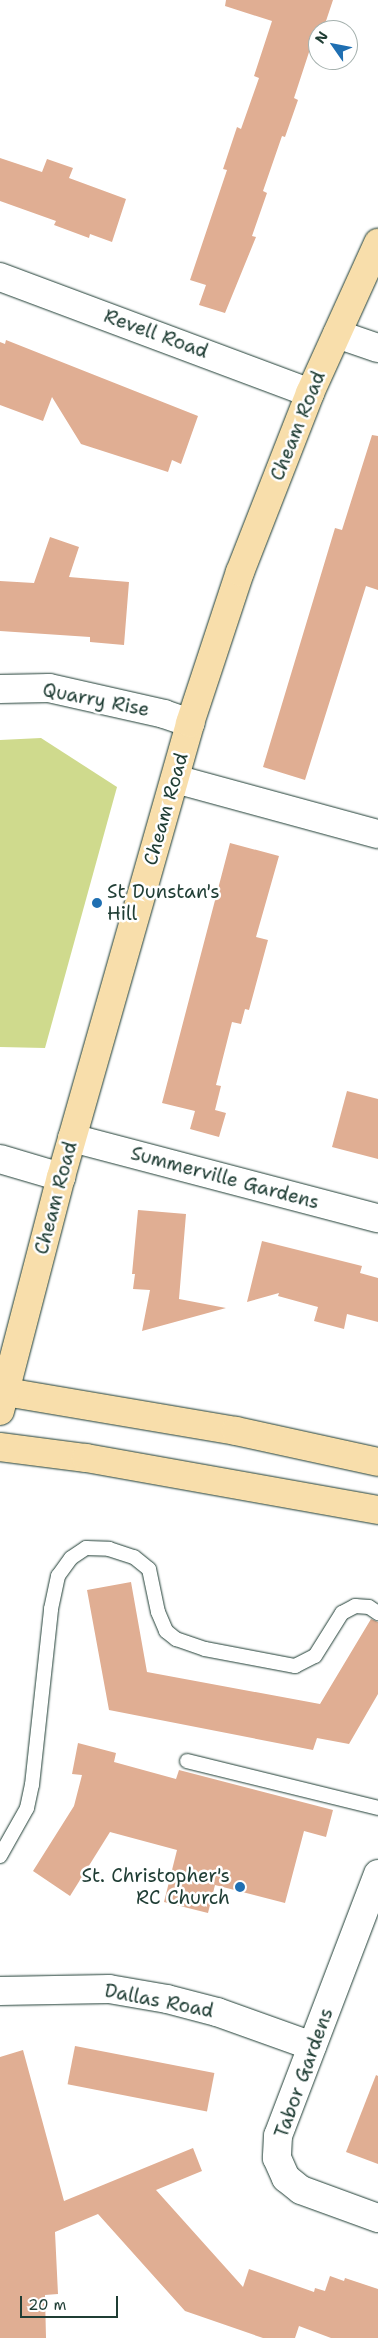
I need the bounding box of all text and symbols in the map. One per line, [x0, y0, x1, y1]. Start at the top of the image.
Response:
north arrow [308, 20, 358, 70]
text: N [311, 28, 332, 47]
street label: Revell Road [101, 305, 211, 363]
street label: Cheam Road [266, 368, 330, 484]
street label: Quarry Rise [41, 678, 151, 722]
street label: Cheam Road [139, 750, 193, 868]
place label: St Dunstan's Hill [107, 881, 220, 925]
marker: St Dunstan's Hill [91, 897, 103, 909]
street label: Cheam Road [30, 1139, 82, 1257]
street label: Summerville Gardens [128, 1142, 322, 1214]
place label: St. Christopher's RC Church [82, 1865, 230, 1909]
marker: St. Christopher's RC Church [234, 1881, 246, 1893]
street label: Dallas Road [103, 1979, 215, 2023]
street label: Tabor Gardens [270, 2005, 338, 2141]
scale bar [22, 2286, 120, 2318]
text: 20 m [28, 2295, 67, 2315]

